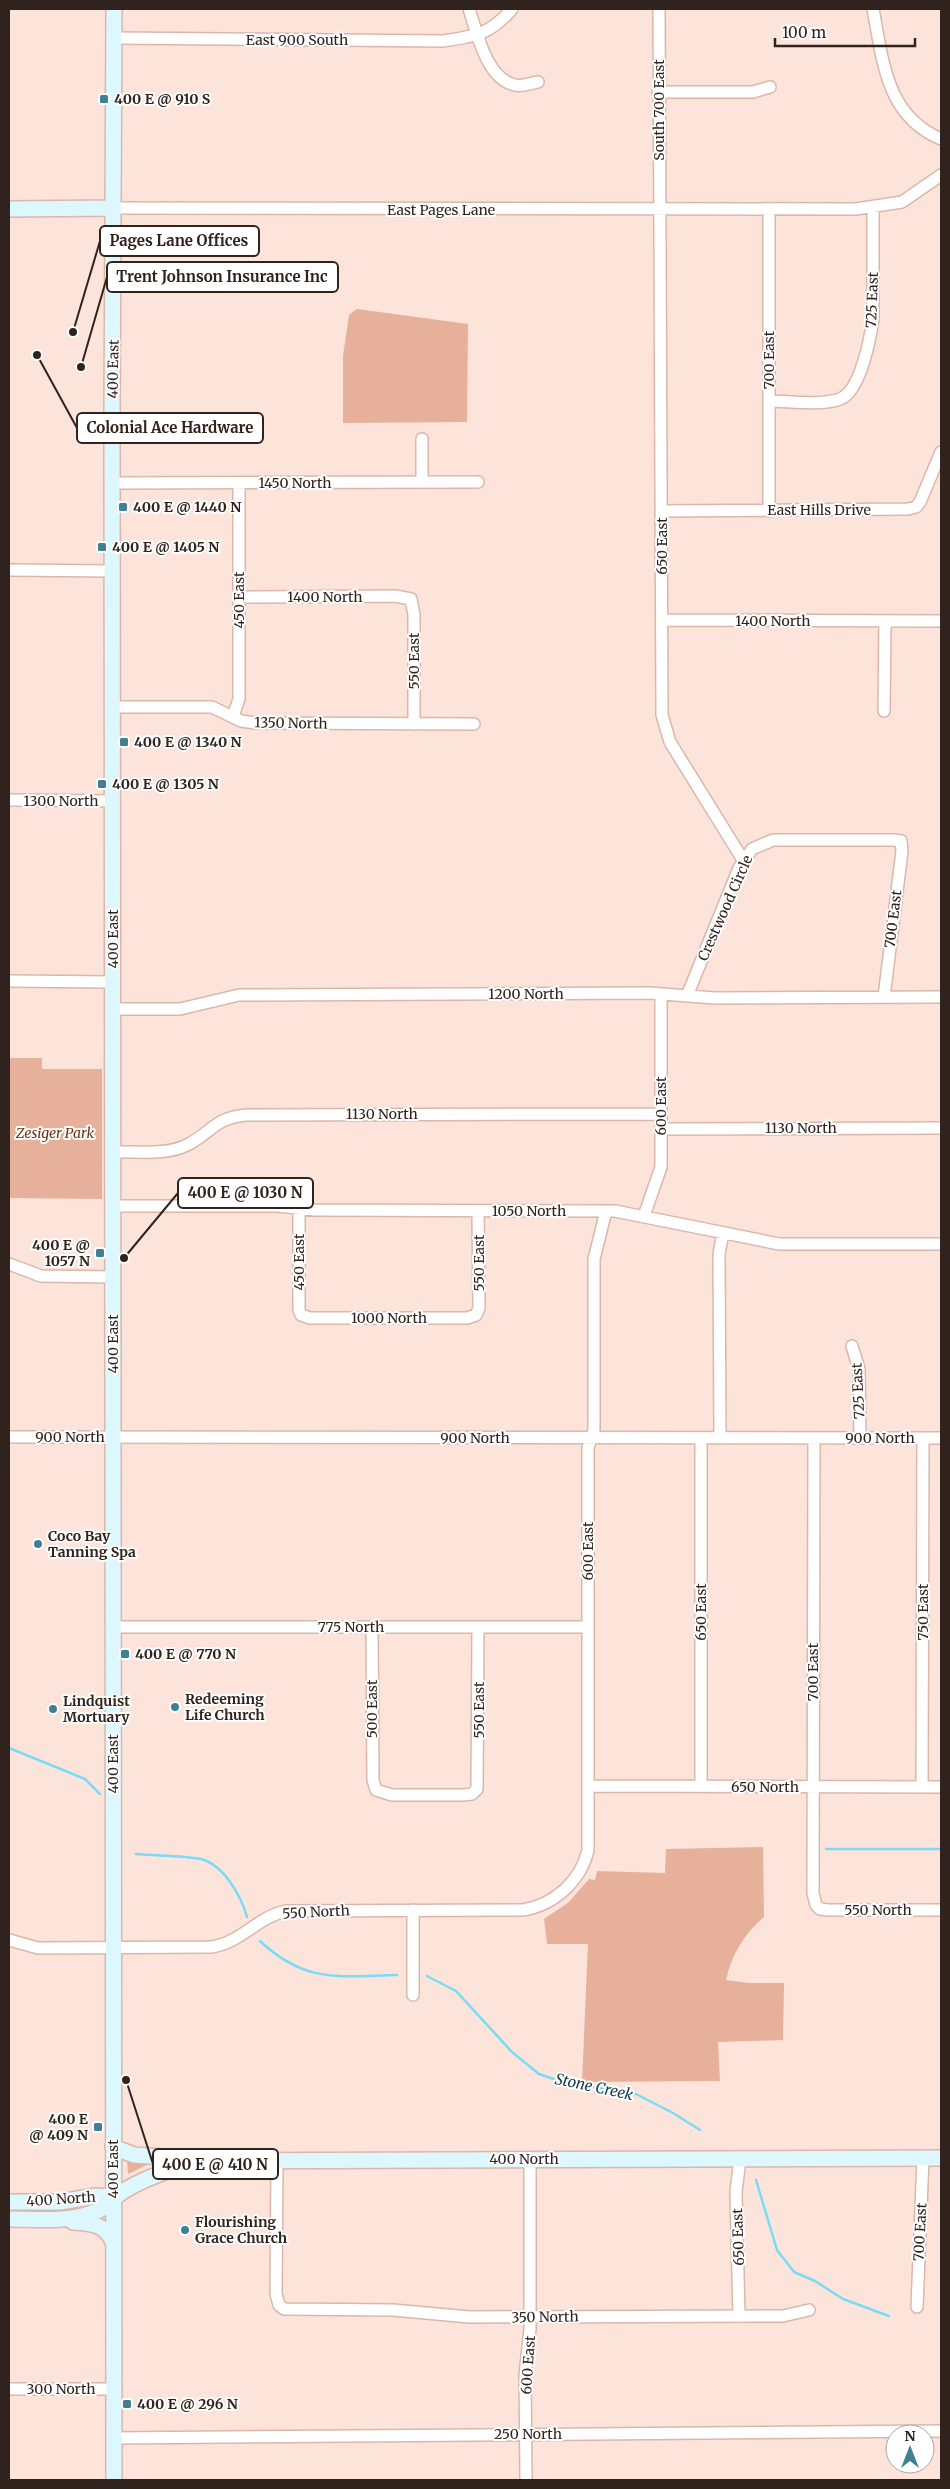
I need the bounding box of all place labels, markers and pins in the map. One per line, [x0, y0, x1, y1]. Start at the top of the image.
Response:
place label: 400 E @ 910 S [114, 90, 211, 108]
marker: 400 E @ 910 S [98, 93, 110, 105]
callout: Pages Lane Offices [100, 226, 259, 256]
callout: Trent Johnson Insurance Inc [107, 262, 338, 292]
callout: Colonial Ace Hardware [77, 413, 263, 443]
place label: 400 E @ 1440 N [133, 498, 241, 516]
marker: 400 E @ 1440 N [117, 501, 129, 513]
place label: 400 E @ 1405 N [112, 538, 219, 556]
marker: 400 E @ 1405 N [96, 541, 108, 553]
place label: 400 E @ 1340 N [134, 733, 242, 751]
marker: 400 E @ 1340 N [118, 736, 130, 748]
place label: 400 E @ 1305 N [112, 775, 219, 793]
marker: 400 E @ 1305 N [96, 778, 108, 790]
callout: 400 E @ 1030 N [178, 1178, 313, 1208]
place label: 400 E @ 1057 N [32, 1236, 90, 1270]
marker: 400 E @ 1057 N [94, 1247, 106, 1259]
place label: Coco Bay Tanning Spa [48, 1527, 136, 1561]
marker: Coco Bay Tanning Spa [32, 1538, 44, 1550]
place label: 400 E @ 770 N [135, 1645, 236, 1663]
marker: 400 E @ 770 N [119, 1648, 131, 1660]
place label: Redeeming Life Church [185, 1690, 265, 1724]
place label: Lindquist Mortuary [63, 1692, 130, 1726]
marker: Redeeming Life Church [169, 1701, 181, 1713]
marker: Lindquist Mortuary [47, 1703, 59, 1715]
place label: 400 E @ 409 N [29, 2110, 88, 2144]
marker: 400 E @ 409 N [92, 2121, 104, 2133]
callout: 400 E @ 410 N [153, 2149, 278, 2179]
place label: Flourishing Grace Church [195, 2213, 288, 2247]
marker: Flourishing Grace Church [179, 2224, 191, 2236]
place label: 400 E @ 296 N [137, 2395, 238, 2413]
marker: 400 E @ 296 N [121, 2398, 133, 2410]

